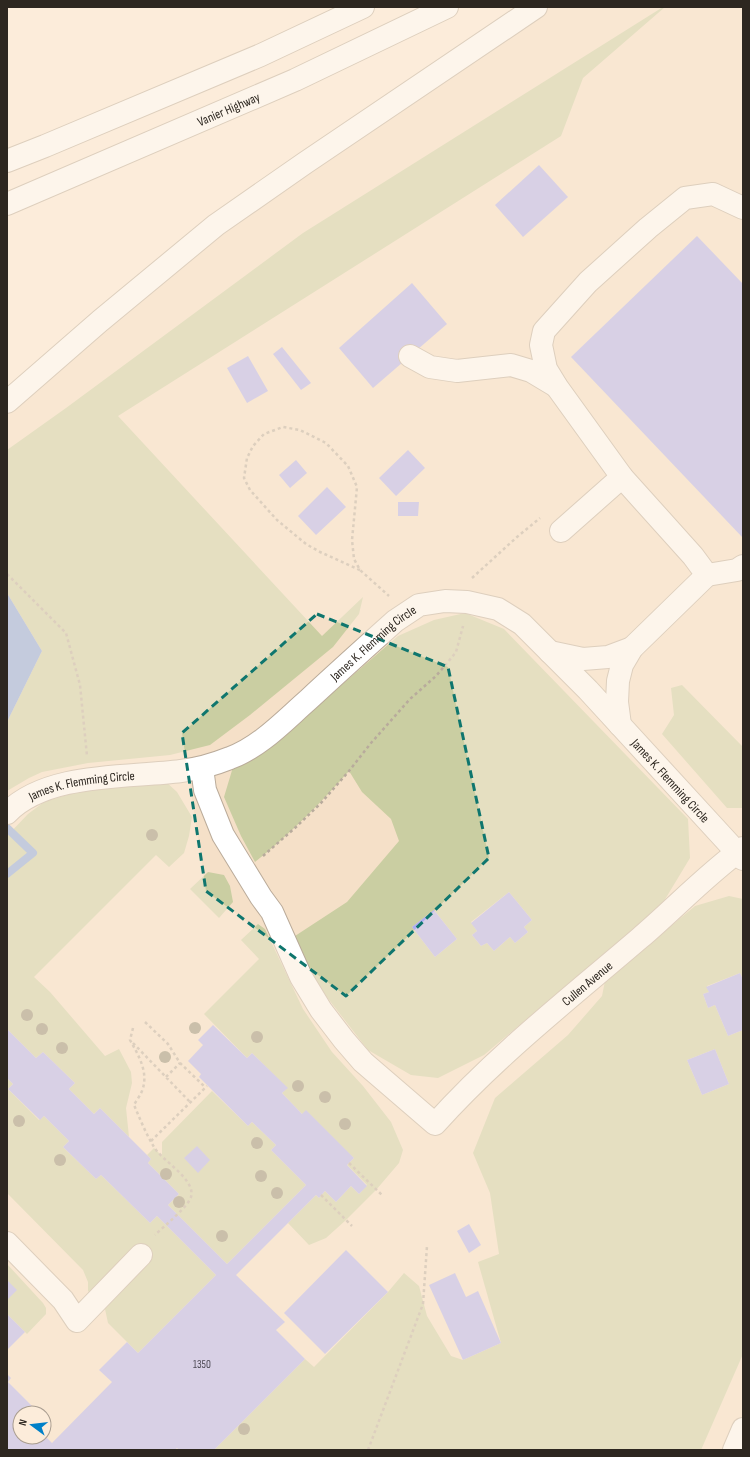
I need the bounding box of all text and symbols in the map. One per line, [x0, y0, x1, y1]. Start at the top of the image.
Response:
street label: Vanier Highway [195, 89, 262, 130]
street label: James K. Flemming Circle [327, 602, 419, 685]
street label: James K. Flemming Circle [627, 735, 713, 826]
street label: James K. Flemming Circle [25, 768, 135, 805]
street label: Cullen Avenue [559, 958, 616, 1010]
house number: 1350 [193, 1358, 211, 1371]
north arrow [12, 1405, 52, 1445]
text: N [16, 1418, 30, 1427]

